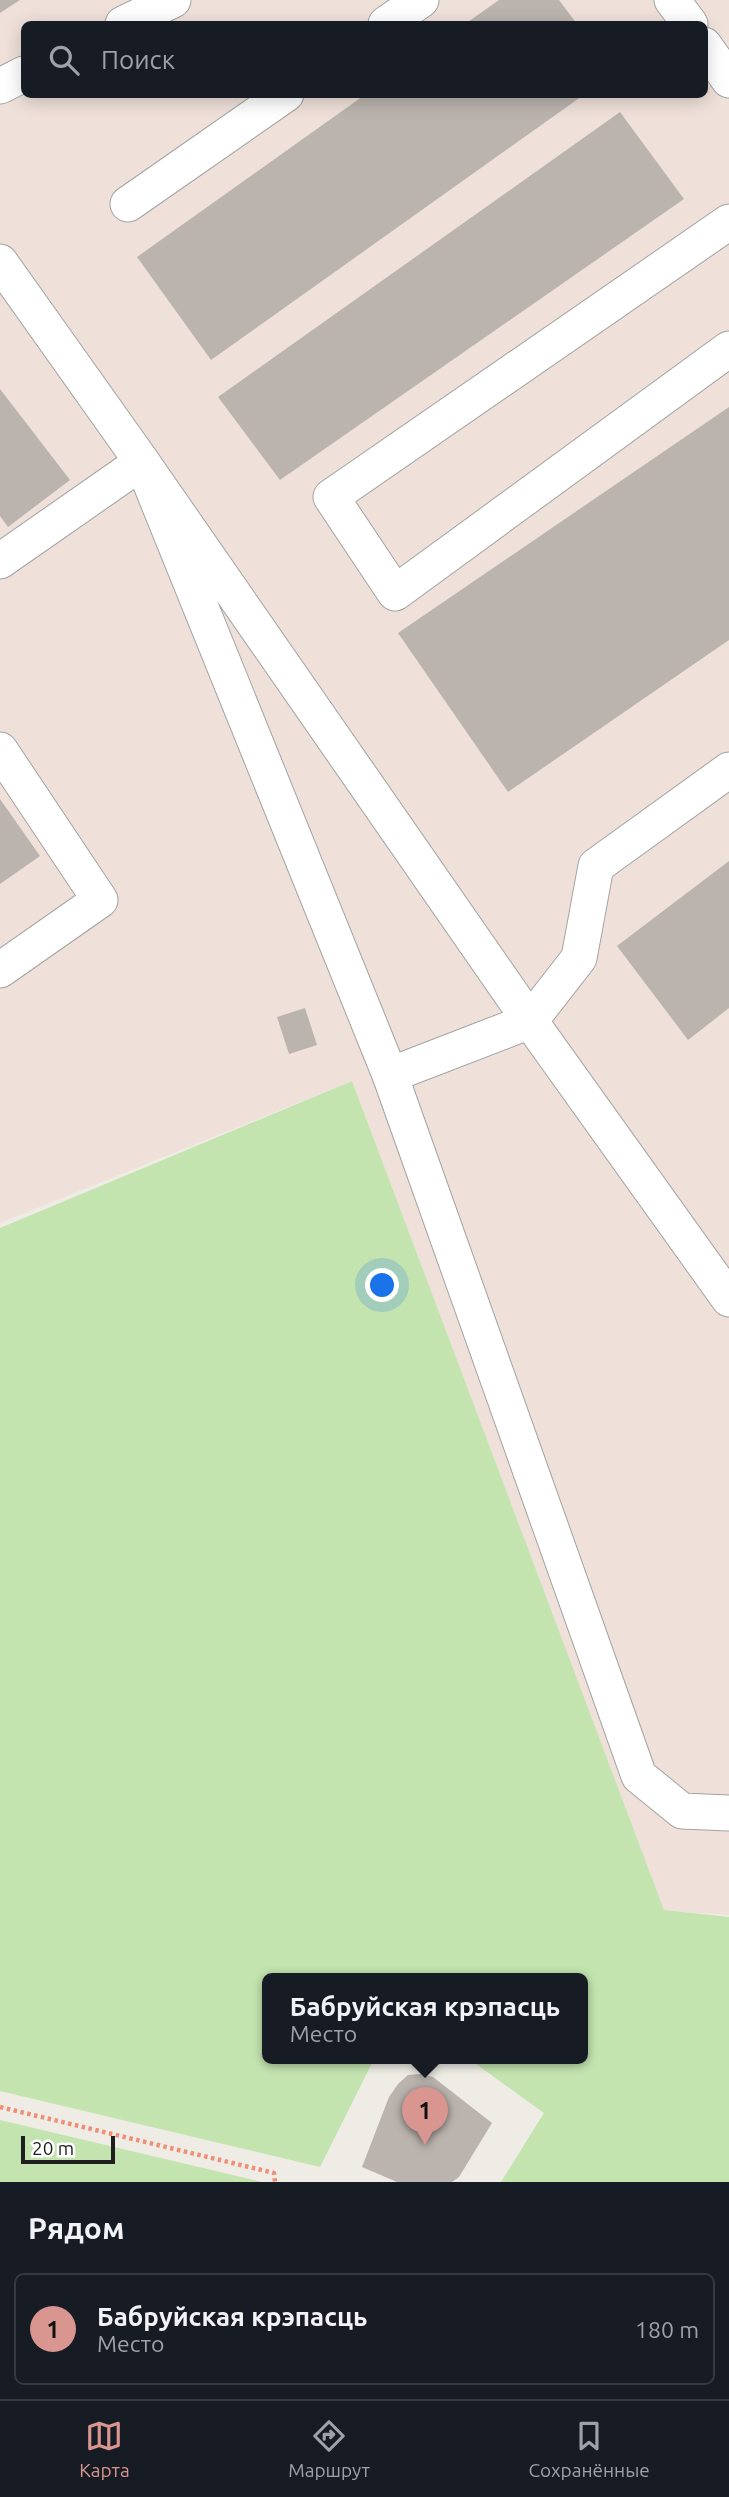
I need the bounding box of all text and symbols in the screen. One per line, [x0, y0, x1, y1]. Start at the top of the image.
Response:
search box [21, 21, 708, 98]
icon: search [45, 41, 83, 79]
text: Поиск [101, 45, 175, 74]
your location [365, 1268, 399, 1302]
popup [262, 1973, 588, 2064]
text: Бабруйская крэпасць [290, 1992, 560, 2021]
text: Место [290, 2021, 357, 2046]
pin: 1 [402, 2087, 448, 2145]
scale bar [21, 2133, 116, 2165]
text: 20 m [32, 2137, 74, 2159]
text: Рядом [28, 2211, 124, 2245]
text: Бабруйская крэпасць [97, 2302, 367, 2331]
text: 1 [47, 2317, 59, 2342]
text: 180 m [635, 2317, 699, 2342]
text: Место [97, 2331, 164, 2356]
tab: Карта [79, 2417, 130, 2481]
tab: Маршрут [288, 2417, 370, 2481]
tab: Сохранённые [528, 2417, 650, 2481]

